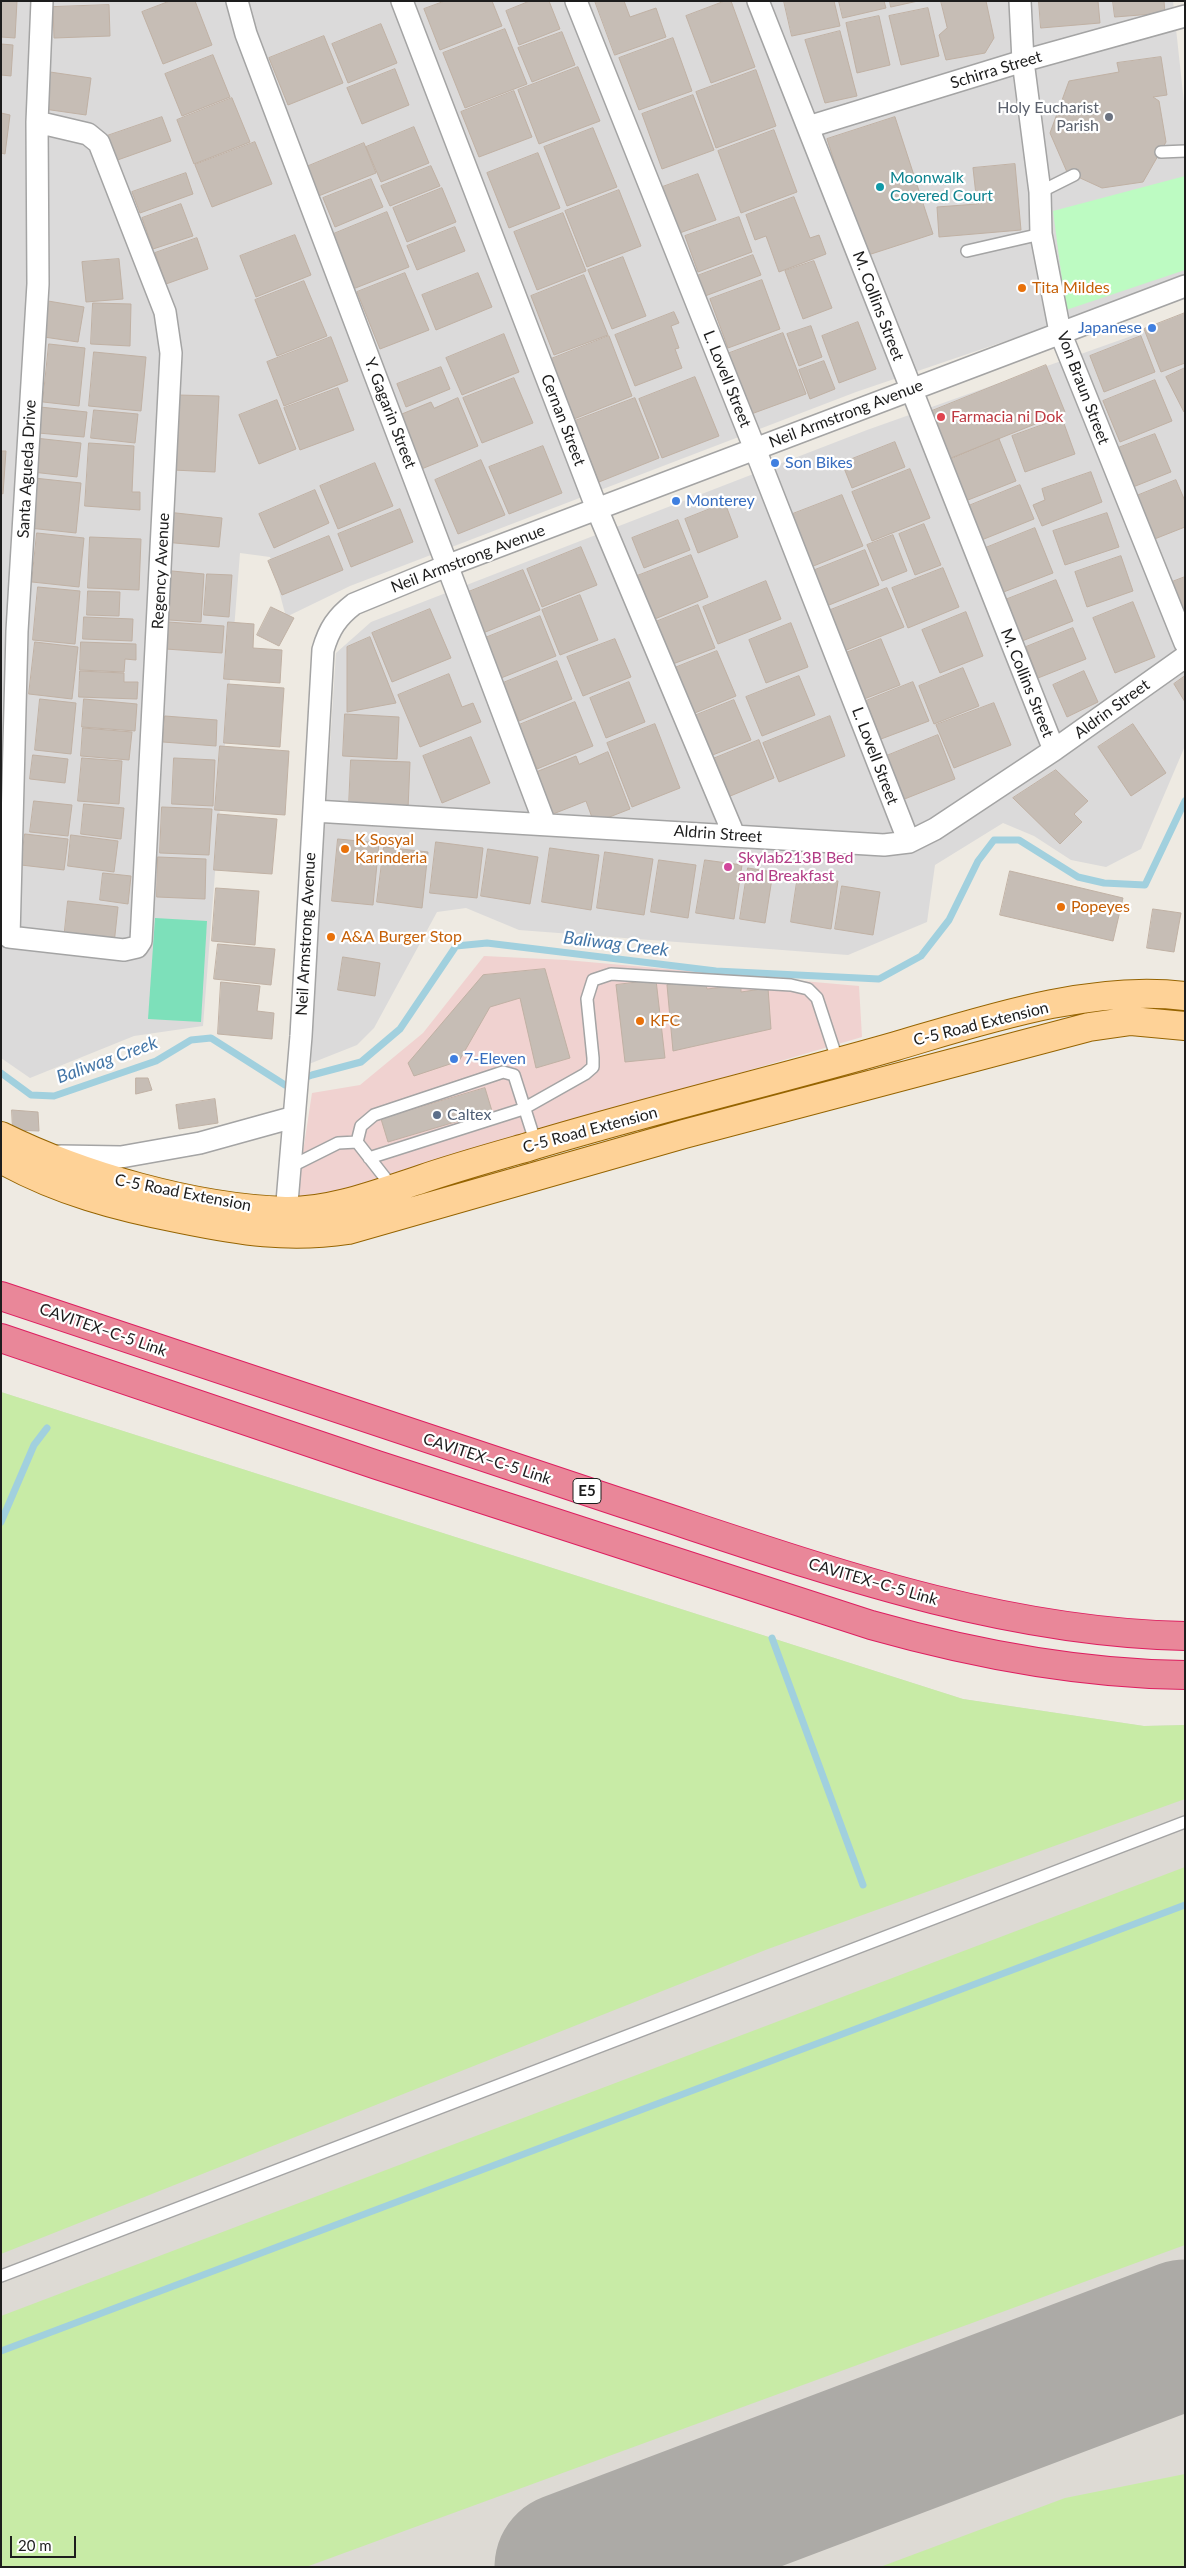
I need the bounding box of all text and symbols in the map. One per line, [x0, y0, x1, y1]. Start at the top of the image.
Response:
street label: Schirra Street [948, 47, 1044, 93]
place label: Holy Eucharist Parish [997, 98, 1099, 136]
marker: Holy Eucharist Parish [1103, 111, 1115, 123]
place label: Moonwalk Covered Court [890, 168, 993, 206]
marker: Moonwalk Covered Court [874, 181, 886, 193]
street label: M. Collins Street [848, 249, 908, 363]
place label: Tita Mildes [1032, 278, 1110, 298]
marker: Tita Mildes [1016, 282, 1028, 294]
place label: Japanese [1078, 318, 1142, 338]
marker: Japanese [1146, 322, 1158, 334]
street label: L. Lovell Street [699, 328, 755, 430]
street label: Von Braun Street [1053, 329, 1113, 447]
street label: Y. Gagarin Street [360, 355, 420, 471]
street label: Cernan Street [537, 371, 589, 469]
street label: Neil Armstrong Avenue [766, 376, 926, 452]
street label: Santa Agueda Drive [14, 399, 40, 539]
place label: Farmacia ni Dok [951, 407, 1063, 427]
marker: Farmacia ni Dok [935, 411, 947, 423]
place label: Son Bikes [785, 453, 853, 473]
marker: Son Bikes [769, 457, 781, 469]
place label: Monterey [686, 491, 755, 511]
marker: Monterey [670, 495, 682, 507]
street label: Regency Avenue [148, 512, 174, 630]
street label: Neil Armstrong Avenue [388, 521, 548, 597]
street label: M. Collins Street [996, 626, 1058, 740]
street label: Aldrin Street [1071, 675, 1153, 743]
street label: L. Lovell Street [848, 705, 902, 807]
street label: Aldrin Street [673, 821, 763, 847]
place label: K Sosyal Karinderia [355, 830, 427, 868]
marker: K Sosyal Karinderia [339, 843, 351, 855]
place label: Skylab213B Bed and Breakfast [738, 848, 854, 886]
street label: Neil Armstrong Avenue [292, 852, 320, 1016]
marker: Skylab213B Bed and Breakfast [722, 861, 734, 873]
place label: Popeyes [1071, 897, 1130, 917]
marker: Popeyes [1055, 901, 1067, 913]
place label: A&A Burger Stop [341, 927, 462, 947]
water label: Baliwag Creek [562, 927, 670, 961]
marker: A&A Burger Stop [325, 931, 337, 943]
street label: C-5 Road Extension [911, 998, 1051, 1050]
place label: KFC [650, 1011, 680, 1031]
marker: KFC [634, 1015, 646, 1027]
water label: Baliwag Creek [54, 1032, 160, 1088]
place label: 7-Eleven [464, 1049, 526, 1069]
marker: 7-Eleven [448, 1053, 460, 1065]
street label: C-5 Road Extension [521, 1103, 659, 1157]
place label: Caltex [447, 1105, 491, 1125]
marker: Caltex [431, 1109, 443, 1121]
street label: C-5 Road Extension [113, 1170, 253, 1216]
street label: CAVITEX–C-5 Link [37, 1299, 169, 1361]
street label: CAVITEX–C-5 Link [421, 1429, 553, 1489]
road number: E5 [573, 1478, 601, 1504]
street label: CAVITEX–C-5 Link [806, 1554, 940, 1610]
scale bar [12, 2526, 79, 2558]
text: 20 m [18, 2536, 52, 2554]

